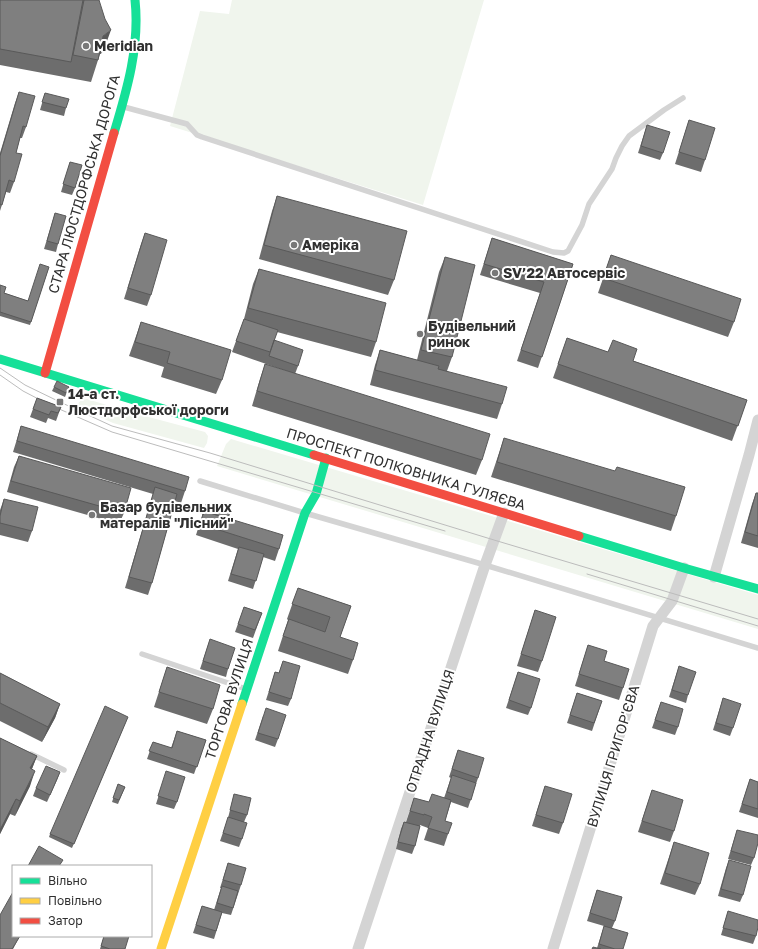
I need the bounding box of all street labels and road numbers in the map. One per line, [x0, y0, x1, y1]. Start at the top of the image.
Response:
street label: СТАРА ЛЮСТДОРФСЬКА ДОРОГА [44, 72, 123, 295]
street label: ПРОСПЕКТ ПОЛКОВНИКА ГУЛЯЄВА [285, 424, 528, 513]
street label: ТОРГОВА ВУЛИЦЯ [201, 636, 256, 762]
street label: ОТРАДНА ВУЛИЦЯ [402, 667, 458, 795]
street label: ВУЛИЦЯ ГРИГОР'ЄВА [583, 682, 642, 829]

